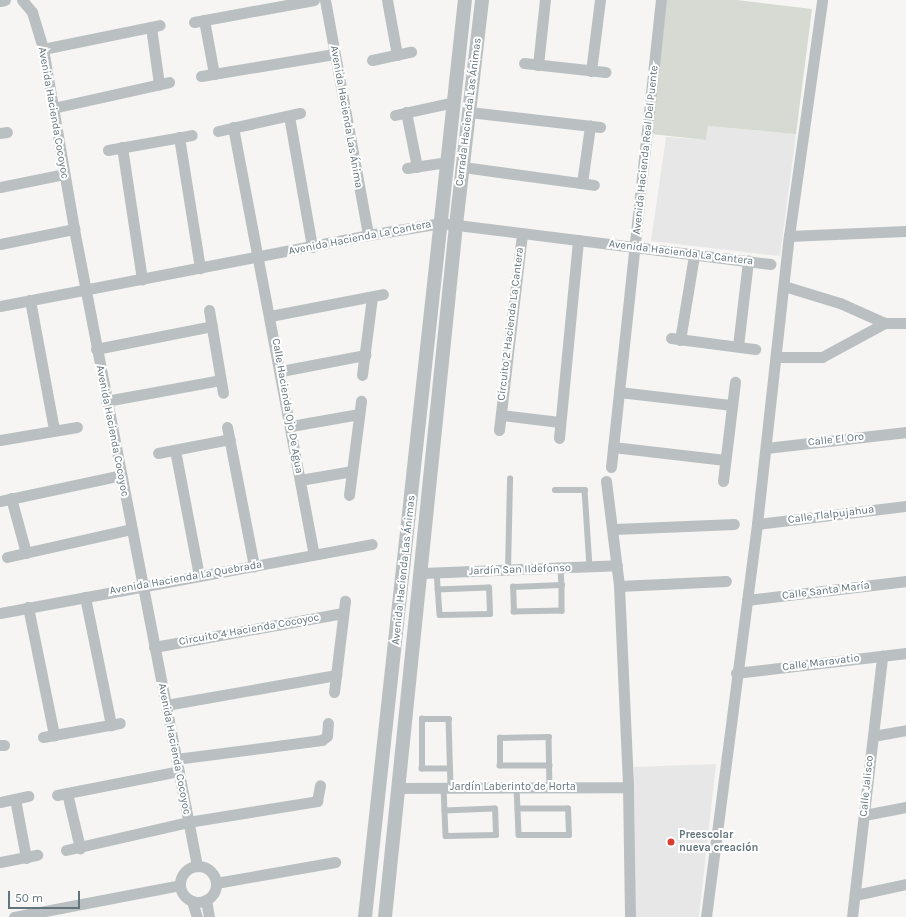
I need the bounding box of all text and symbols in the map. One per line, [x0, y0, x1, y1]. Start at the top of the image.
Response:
street label: Cerrada Hacienda Las Ánimas [453, 37, 485, 187]
street label: Avenida Hacienda Las Ánima [327, 45, 365, 189]
street label: Avenida Hacienda Cocoyoc [35, 46, 71, 180]
street label: Avenida Hacienda Real Del Puente [631, 65, 661, 235]
street label: Avenida Hacienda La Cantera [287, 218, 433, 258]
street label: Avenida Hacienda La Cantera [608, 238, 754, 268]
street label: Circuito 2 Hacienda La Cantera [495, 247, 527, 401]
street label: Calle Hacienda Ojo De Agua [269, 337, 305, 475]
street label: Avenida Hacienda Cocoyoc [93, 364, 131, 498]
street label: Calle El Oro [807, 430, 865, 450]
street label: Avenida Hacienda Las Ánimas [390, 495, 418, 645]
street label: Calle Tlalpujahua [787, 503, 875, 527]
street label: Avenida Hacienda La Quebrada [109, 558, 263, 598]
street label: Jardín San Ildefonso [469, 562, 571, 578]
street label: Calle Santa María [781, 579, 871, 603]
street label: Circuito 4 Hacienda Cocoyoc [178, 611, 320, 649]
street label: Calle Maravatio [782, 652, 860, 674]
street label: Avenida Hacienda Cocoyoc [155, 682, 193, 816]
street label: Calle Jalisco [857, 755, 877, 817]
street label: Jardín Laberinto de Horta [450, 780, 576, 794]
place label: Preescolar nueva creación [679, 829, 758, 855]
marker: Preescolar nueva creación [666, 837, 676, 847]
scale bar [10, 883, 82, 909]
text: 50 m [15, 891, 43, 905]

